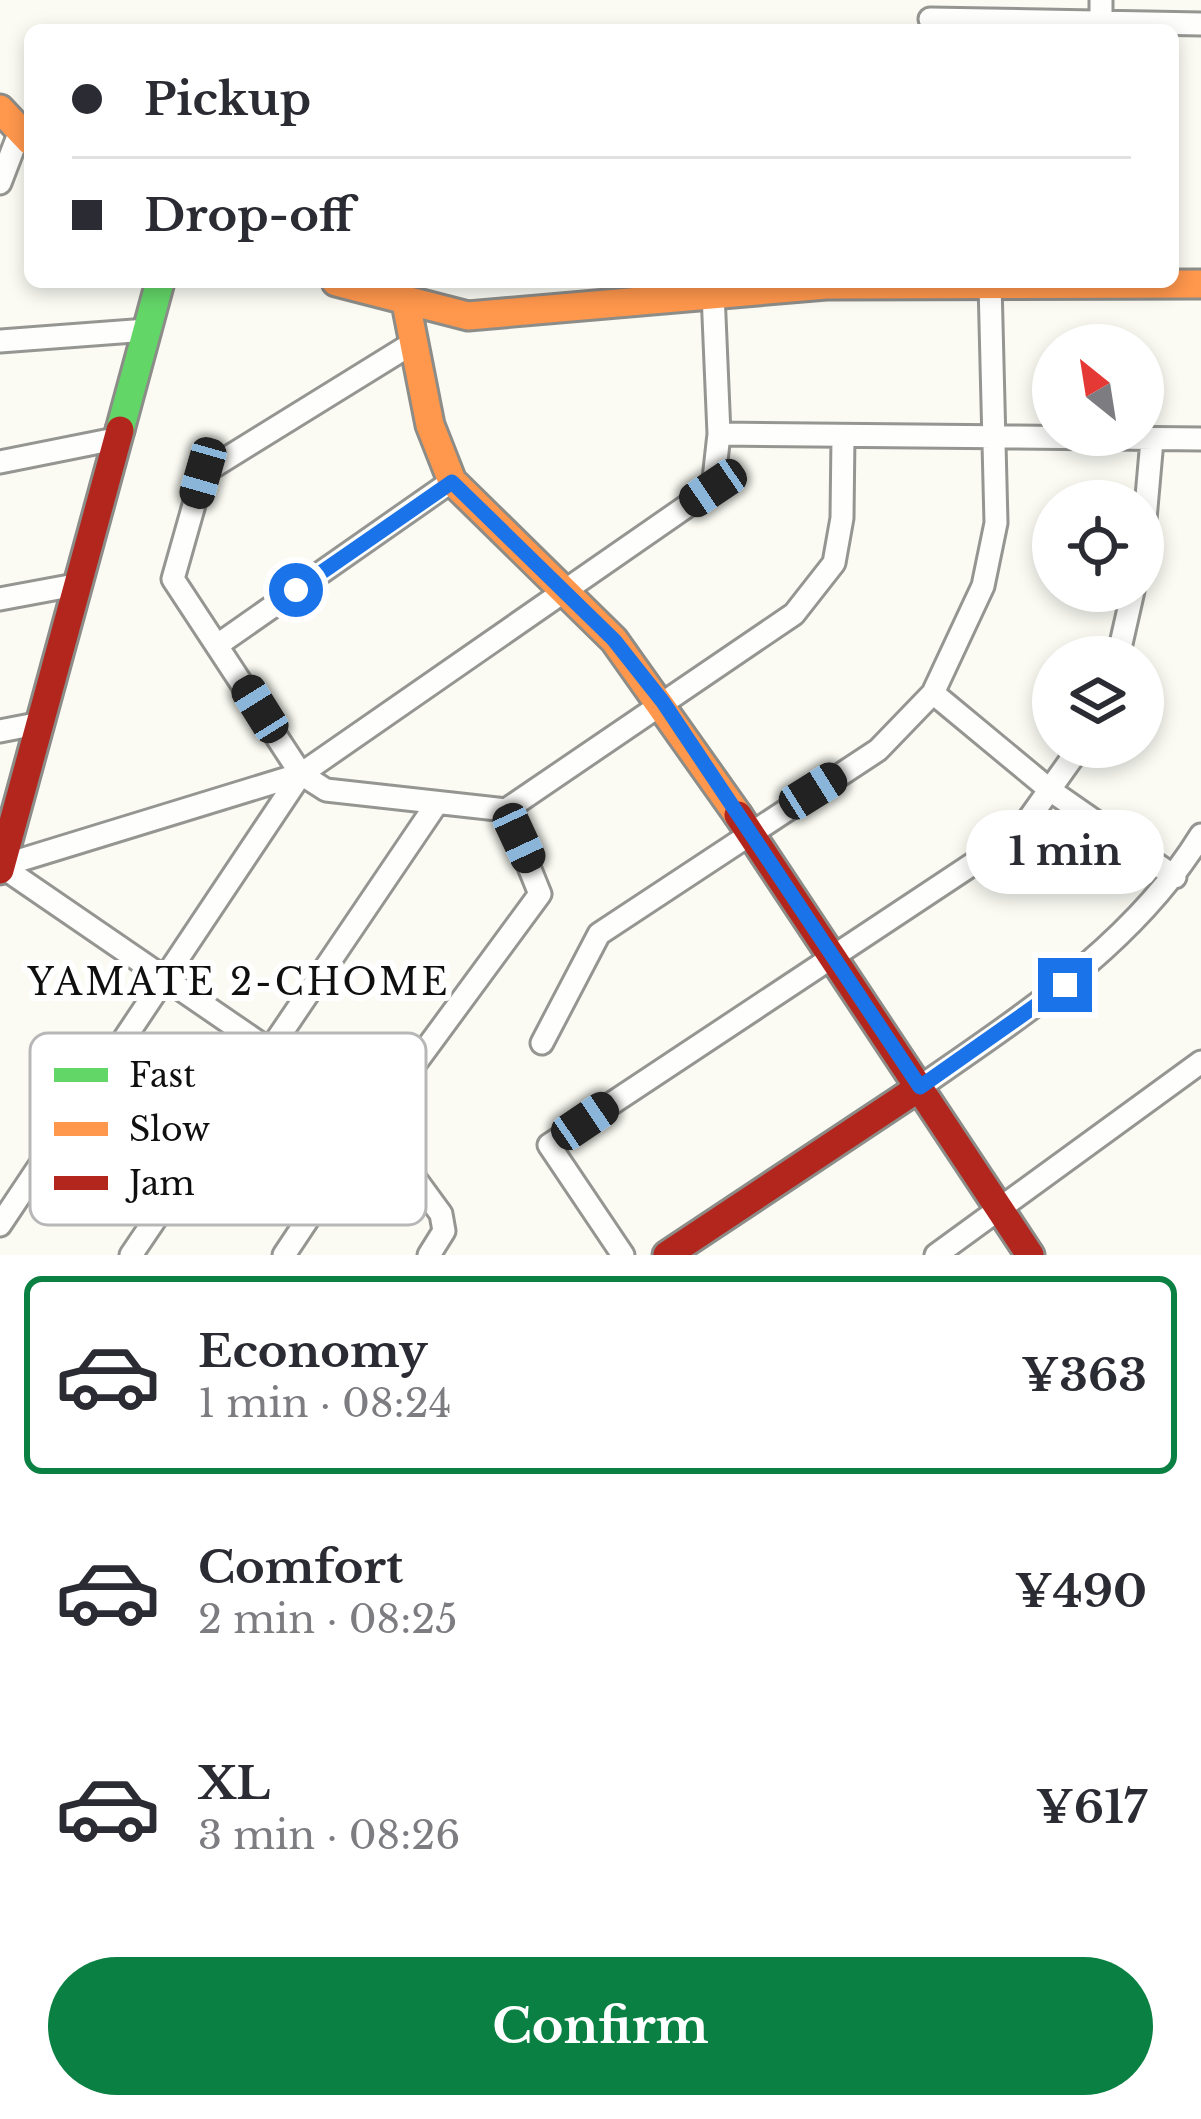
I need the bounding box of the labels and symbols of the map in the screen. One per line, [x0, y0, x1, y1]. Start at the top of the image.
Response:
north arrow [1032, 324, 1164, 456]
car [176, 433, 230, 513]
car [673, 453, 753, 523]
route start [269, 563, 323, 617]
car [226, 669, 294, 749]
car [773, 757, 853, 825]
car [487, 798, 551, 878]
callout: 1 min [966, 811, 1164, 895]
route end [1038, 958, 1092, 1012]
district label: YAMATE 2-CHOME [27, 960, 450, 1005]
legend [30, 1033, 426, 1225]
text: Fast [129, 1055, 196, 1096]
car [545, 1086, 625, 1156]
text: Slow [129, 1109, 210, 1150]
text: Jam [125, 1163, 195, 1204]

